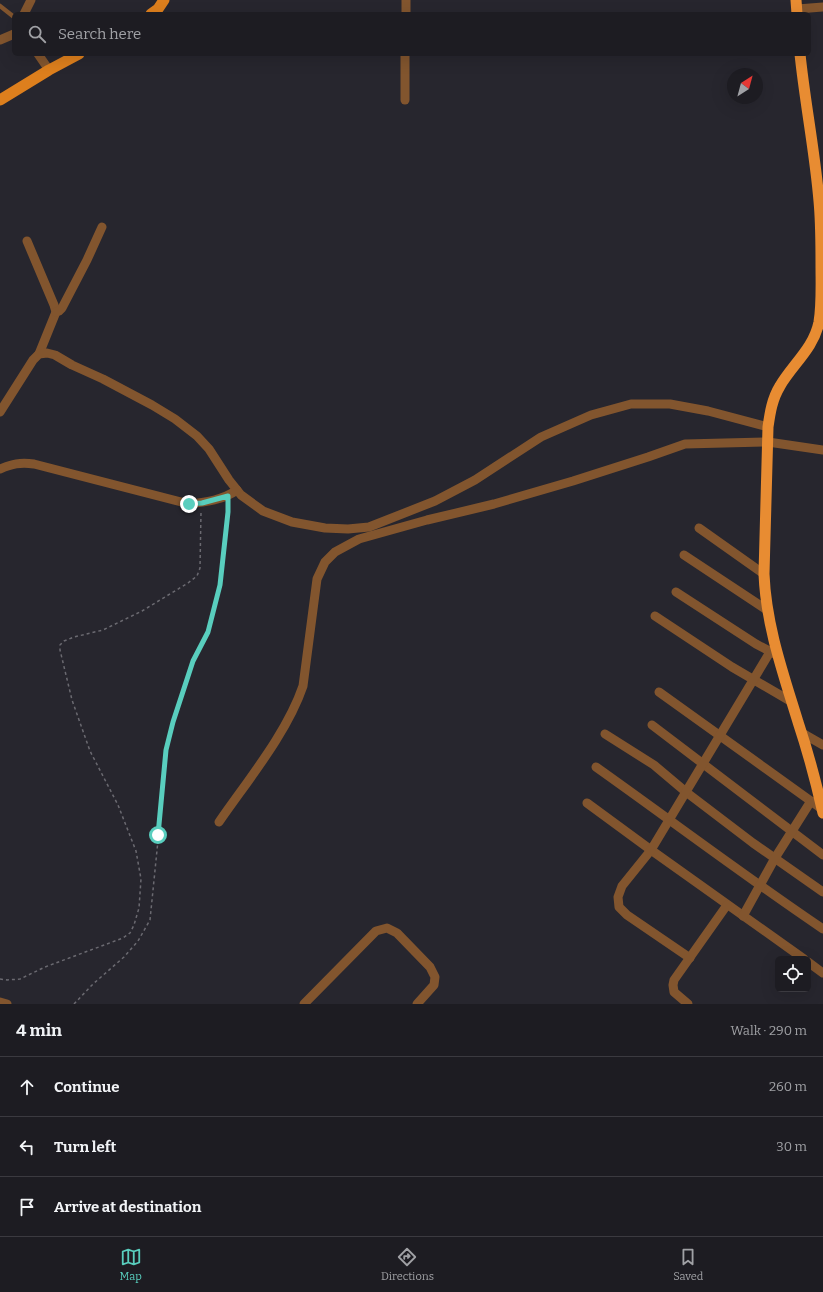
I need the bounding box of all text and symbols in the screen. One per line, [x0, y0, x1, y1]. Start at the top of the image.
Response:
search box [12, 12, 811, 56]
icon: search [26, 23, 48, 45]
text: Search here [58, 25, 141, 43]
north arrow [727, 68, 763, 104]
route end [180, 495, 198, 513]
route start [149, 826, 167, 844]
map controls [775, 956, 811, 992]
button: locate [775, 956, 811, 992]
text: 4 min [16, 1020, 62, 1041]
text: Walk · 290 m [731, 1023, 807, 1038]
icon: ahead [16, 1076, 38, 1098]
text: Continue [54, 1078, 120, 1096]
text: 260 m [769, 1079, 807, 1094]
icon: left [16, 1136, 38, 1158]
text: Turn left [54, 1138, 116, 1156]
text: 30 m [776, 1139, 807, 1154]
icon: arrive [16, 1196, 38, 1218]
text: Arrive at destination [54, 1198, 201, 1216]
tab: Map [120, 1246, 142, 1283]
tab: Directions [381, 1246, 434, 1283]
tab: Saved [673, 1246, 703, 1283]

